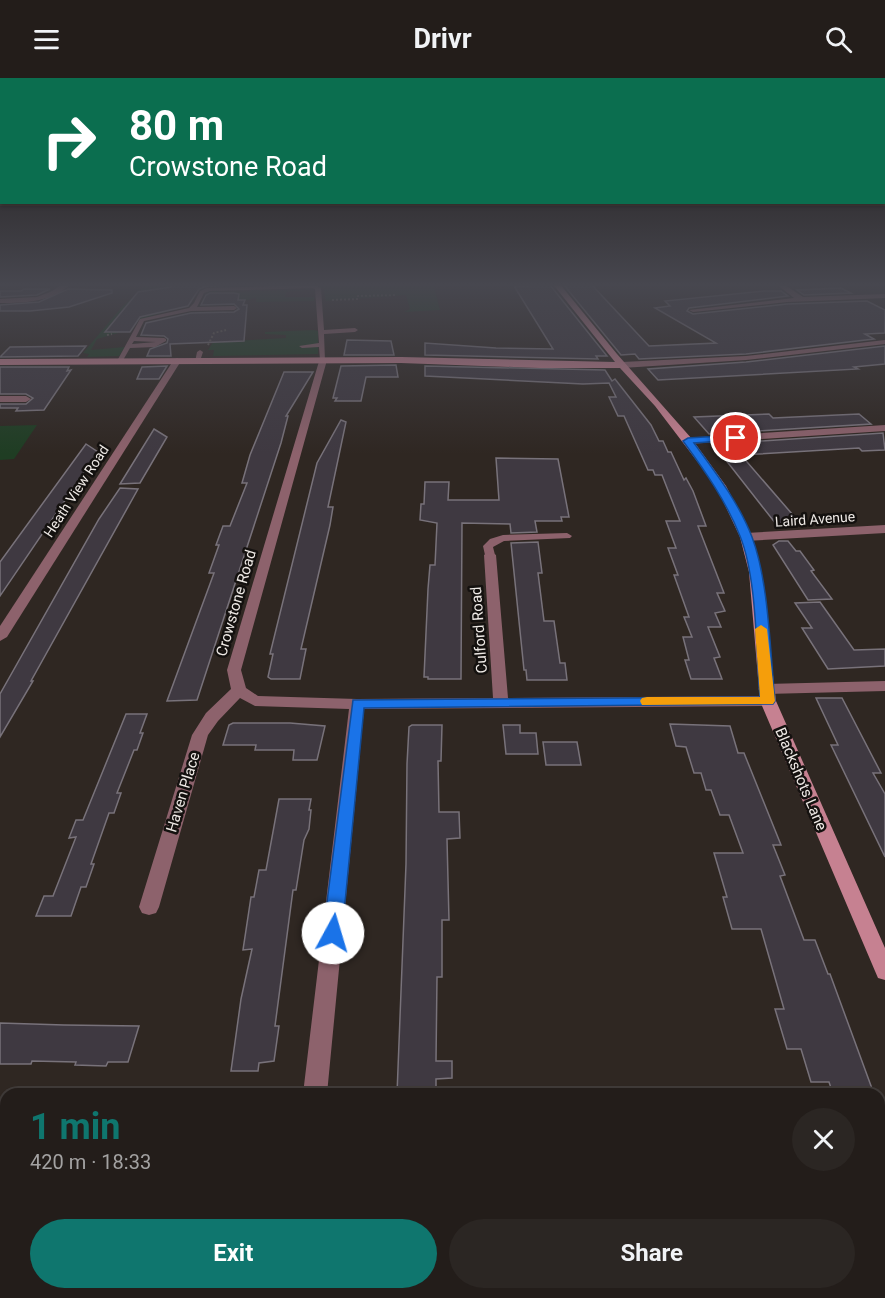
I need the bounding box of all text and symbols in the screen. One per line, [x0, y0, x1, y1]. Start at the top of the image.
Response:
icon: menu [30, 23, 63, 56]
text: Drivr [413, 23, 472, 55]
icon: search [822, 23, 855, 56]
text: 80 m [129, 101, 224, 150]
icon: right [30, 102, 108, 180]
text: Crowstone Road [129, 151, 327, 183]
pin [710, 412, 761, 463]
icon: arrive [719, 421, 752, 454]
street label: Heath View Road [40, 442, 112, 540]
street label: Laird Avenue [774, 508, 856, 530]
street label: Crowstone Road [212, 548, 260, 658]
street label: Culford Road [467, 586, 491, 674]
street label: Blackshots Lane [771, 725, 831, 833]
street label: Haven Place [162, 750, 204, 834]
position arrow [301, 901, 365, 965]
text: 1 min [30, 1106, 121, 1148]
button: close [792, 1108, 855, 1171]
text: 420 m · 18:33 [30, 1150, 151, 1174]
button: Exit [30, 1219, 437, 1288]
button: Share [449, 1219, 855, 1288]

